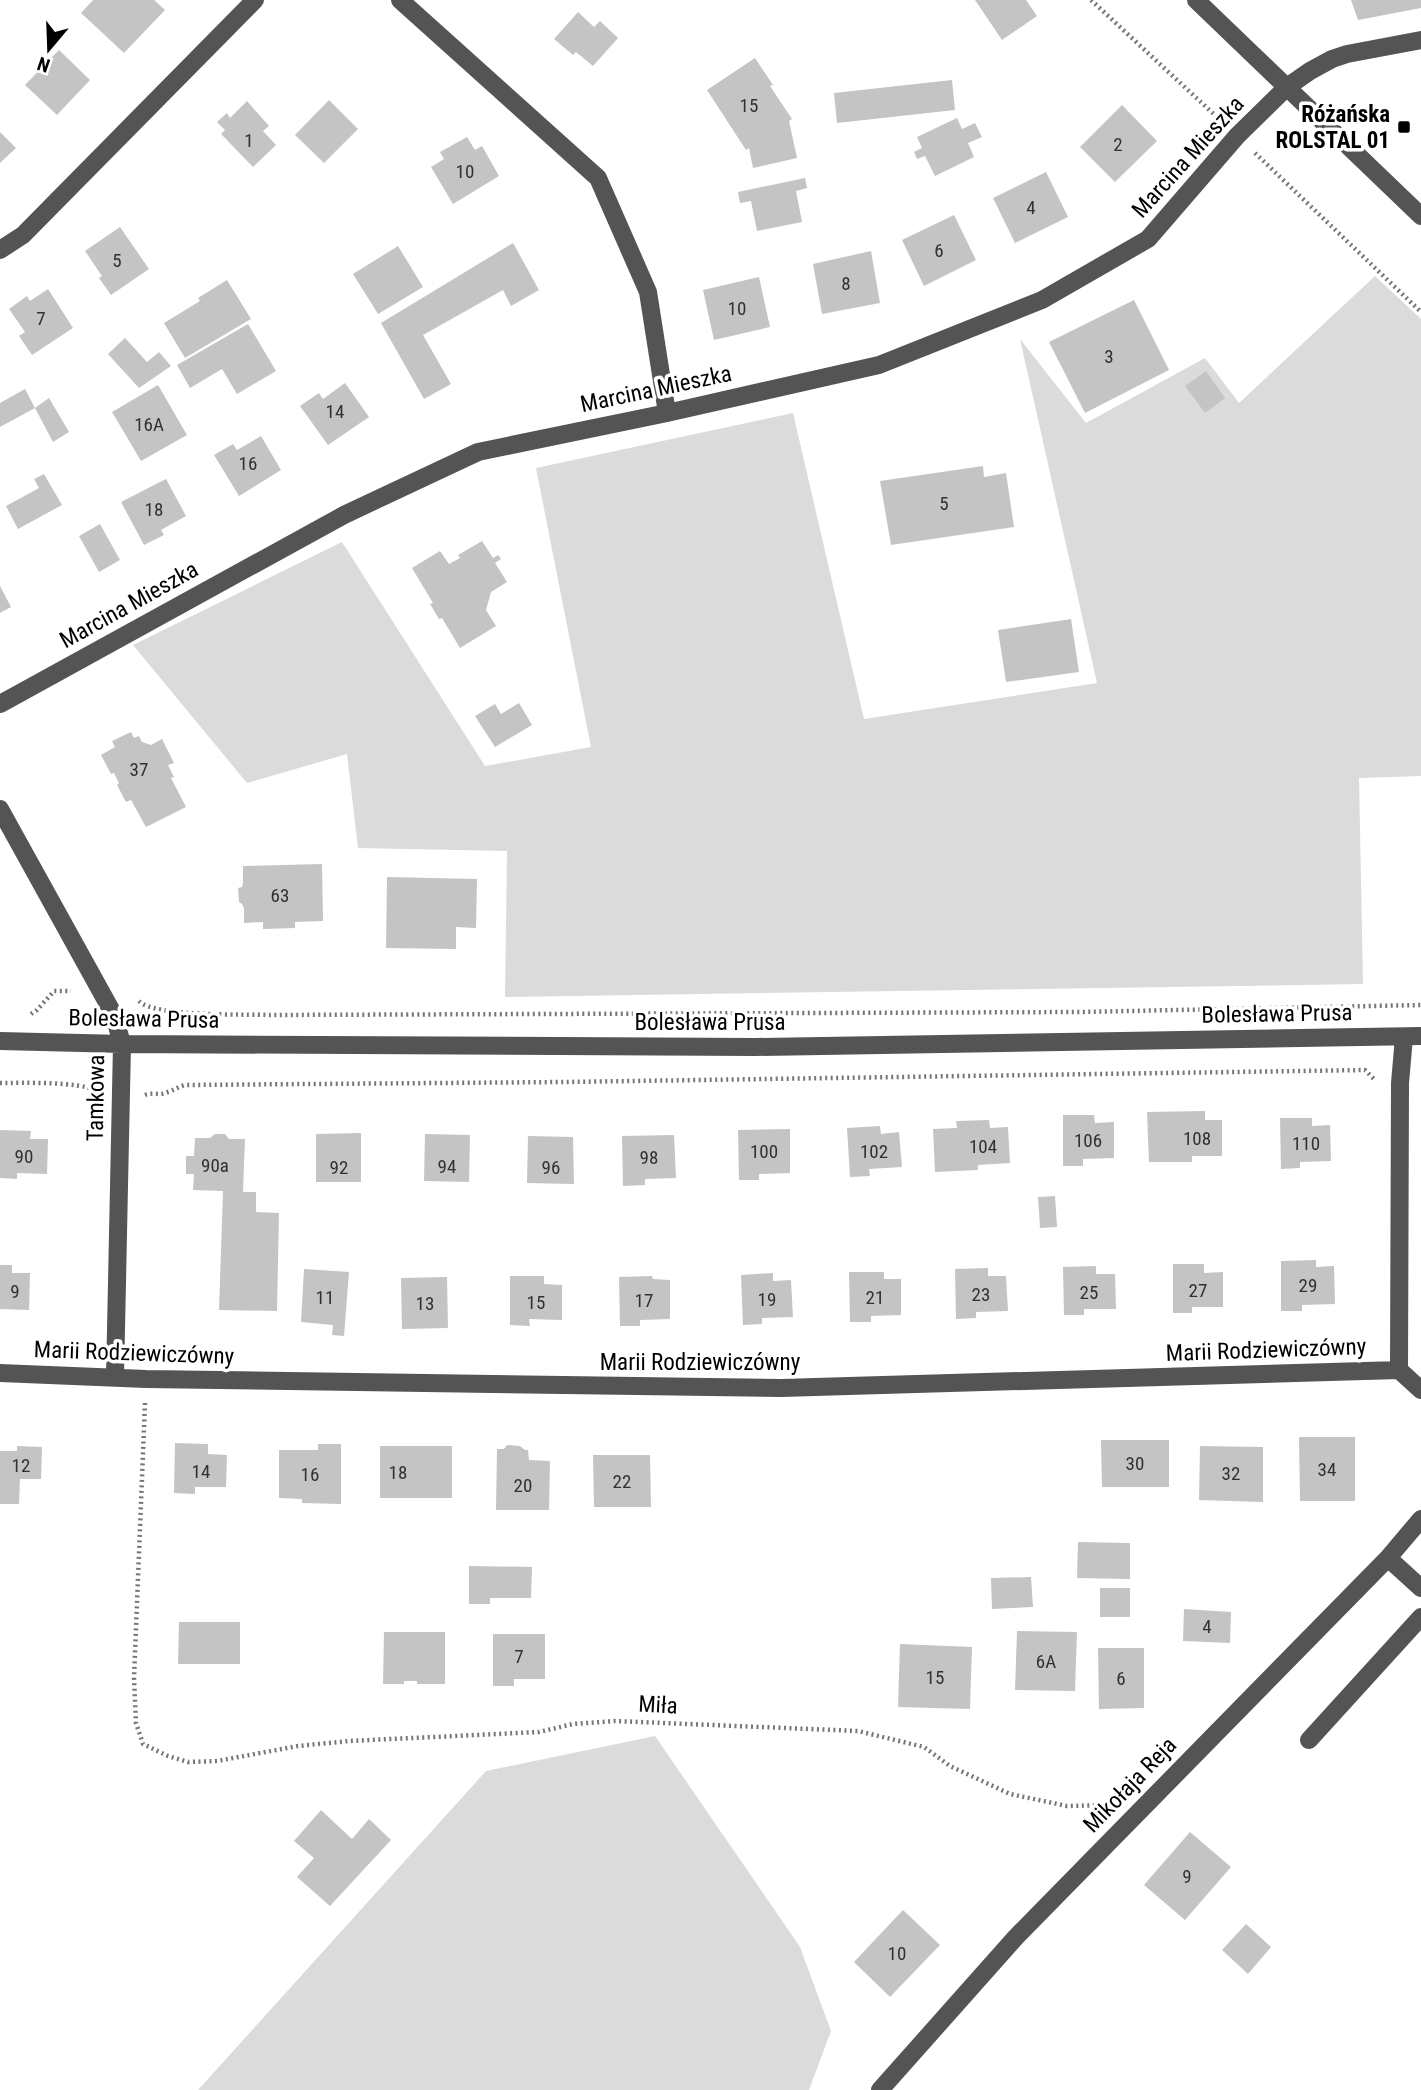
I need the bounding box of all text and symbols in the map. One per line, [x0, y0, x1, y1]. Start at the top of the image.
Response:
north arrow [14, 14, 84, 84]
text: N [34, 52, 53, 77]
street label: Marcina Mieszka [1126, 91, 1250, 223]
house number: 15 [740, 94, 758, 117]
place label: Różańska ROLSTAL 01 [1276, 101, 1390, 154]
marker: Różańska ROLSTAL 01 [1396, 119, 1412, 135]
house number: 1 [244, 129, 254, 152]
house number: 2 [1113, 133, 1123, 156]
house number: 10 [456, 160, 474, 183]
house number: 4 [1026, 196, 1036, 219]
house number: 6 [934, 239, 944, 262]
house number: 5 [112, 249, 122, 272]
house number: 8 [841, 272, 851, 295]
house number: 10 [728, 297, 746, 320]
house number: 7 [36, 307, 46, 330]
house number: 3 [1104, 345, 1114, 368]
street label: Marcina Mieszka [578, 360, 734, 418]
house number: 14 [326, 400, 344, 423]
house number: 16A [134, 413, 164, 436]
house number: 16 [239, 452, 257, 475]
house number: 5 [939, 492, 949, 515]
house number: 18 [145, 498, 163, 521]
street label: Marcina Mieszka [55, 556, 203, 654]
house number: 37 [130, 758, 148, 781]
house number: 63 [271, 884, 289, 907]
street label: Bolesława Prusa [1201, 999, 1353, 1029]
street label: Bolesława Prusa [68, 1004, 220, 1034]
street label: Bolesława Prusa [634, 1009, 786, 1036]
street label: Tamkowa [82, 1054, 110, 1142]
house number: 108 [1183, 1127, 1211, 1150]
house number: 106 [1074, 1129, 1102, 1152]
house number: 110 [1292, 1132, 1320, 1155]
house number: 104 [969, 1135, 997, 1158]
house number: 100 [750, 1140, 778, 1163]
house number: 102 [860, 1140, 888, 1163]
house number: 90 [15, 1145, 33, 1168]
house number: 98 [640, 1146, 658, 1169]
house number: 90a [201, 1154, 229, 1177]
house number: 94 [438, 1155, 456, 1178]
house number: 92 [330, 1156, 348, 1179]
house number: 96 [542, 1156, 560, 1179]
house number: 29 [1299, 1274, 1317, 1297]
house number: 27 [1189, 1279, 1207, 1302]
house number: 9 [10, 1280, 20, 1303]
house number: 25 [1080, 1281, 1098, 1304]
house number: 23 [972, 1283, 990, 1306]
house number: 11 [316, 1286, 334, 1309]
house number: 21 [866, 1286, 884, 1309]
house number: 19 [758, 1288, 776, 1311]
house number: 17 [635, 1289, 653, 1312]
house number: 15 [527, 1291, 545, 1314]
house number: 13 [416, 1292, 434, 1315]
street label: Marii Rodziewiczówny [1165, 1333, 1367, 1367]
street label: Marii Rodziewiczówny [33, 1336, 235, 1370]
street label: Marii Rodziewiczówny [600, 1349, 801, 1376]
house number: 30 [1126, 1452, 1144, 1475]
house number: 12 [12, 1454, 30, 1477]
house number: 34 [1318, 1458, 1336, 1481]
house number: 14 [192, 1460, 210, 1483]
house number: 18 [389, 1461, 407, 1484]
house number: 32 [1222, 1462, 1240, 1485]
house number: 16 [301, 1463, 319, 1486]
house number: 22 [613, 1470, 631, 1493]
house number: 20 [514, 1474, 532, 1497]
house number: 4 [1202, 1615, 1212, 1638]
house number: 7 [514, 1645, 524, 1668]
house number: 6A [1036, 1650, 1056, 1673]
house number: 15 [926, 1666, 944, 1689]
house number: 6 [1116, 1667, 1126, 1690]
street label: Miła [638, 1690, 678, 1720]
street label: Mikołaja Reja [1078, 1732, 1182, 1838]
house number: 9 [1182, 1865, 1192, 1888]
house number: 10 [888, 1942, 906, 1965]

